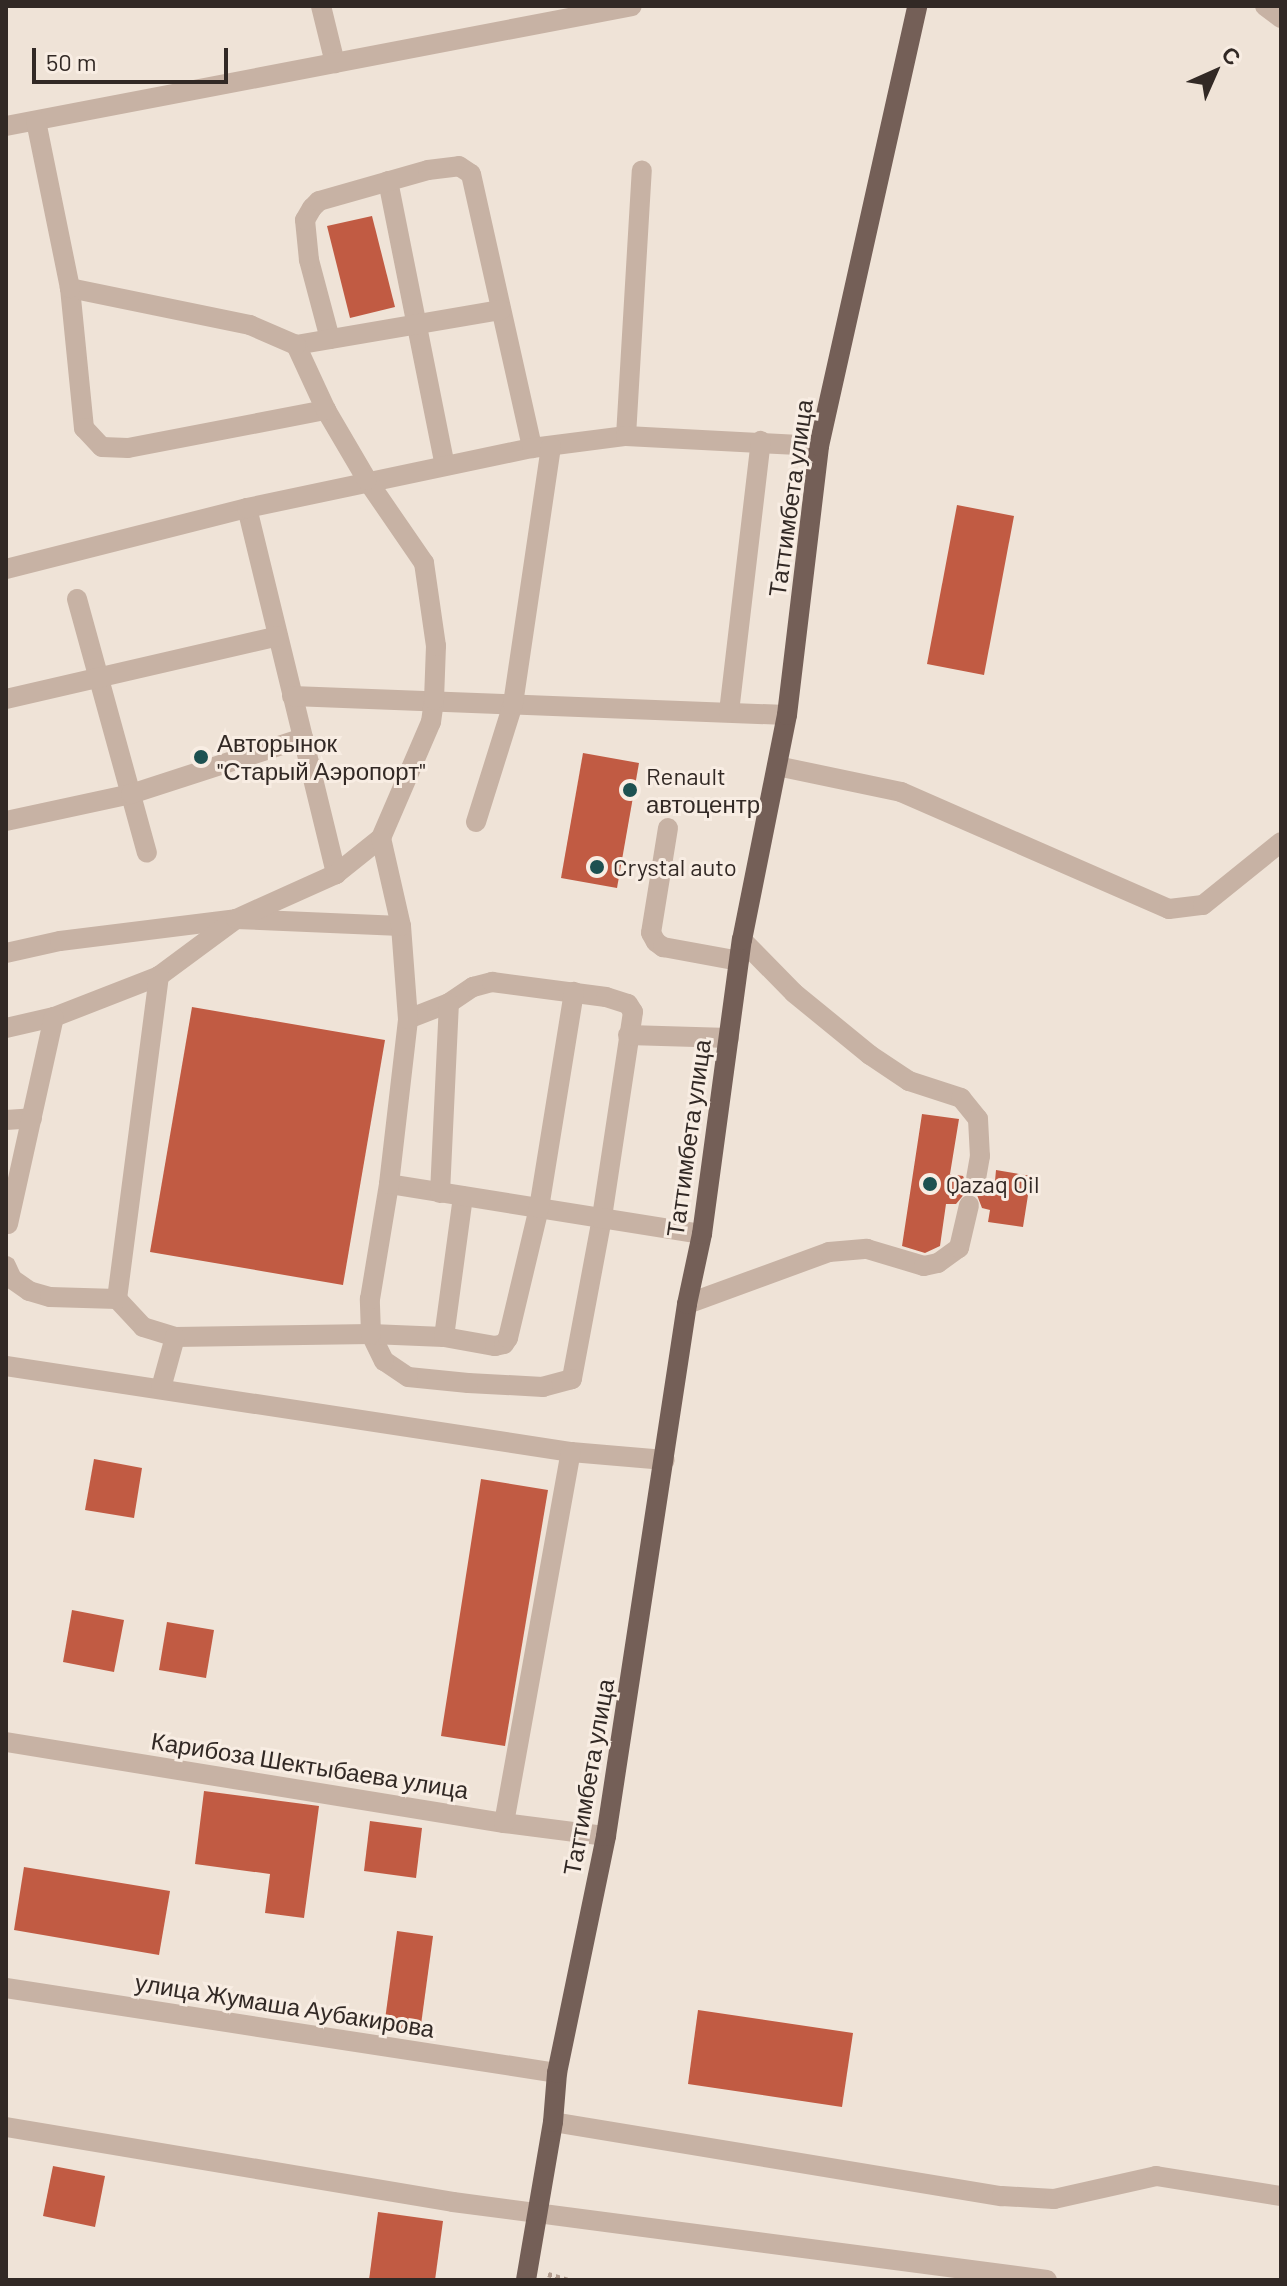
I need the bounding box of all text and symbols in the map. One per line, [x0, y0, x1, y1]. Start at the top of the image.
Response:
scale bar [36, 32, 232, 82]
north arrow [1175, 32, 1255, 112]
text: С [1217, 40, 1247, 70]
text: 50 m [46, 47, 97, 76]
street label: Таттимбета улица [762, 398, 818, 598]
place label: Авторынок "Старый Аэропорт" [217, 729, 425, 785]
marker: Авторынок "Старый Аэропорт" [192, 748, 210, 766]
place label: Renault автоцентр [646, 762, 760, 818]
marker: Renault автоцентр [621, 781, 639, 799]
place label: Crystal auto [613, 853, 737, 881]
marker: Crystal auto [588, 858, 606, 876]
street label: Таттимбета улица [660, 1038, 716, 1238]
place label: Qazaq Oil [946, 1170, 1039, 1198]
marker: Qazaq Oil [921, 1175, 939, 1193]
street label: Таттимбета улица [557, 1677, 619, 1877]
street label: Карибоза Шектыбаева улица [149, 1726, 471, 1804]
street label: улица Жумаша Аубакирова [133, 1967, 437, 2043]

